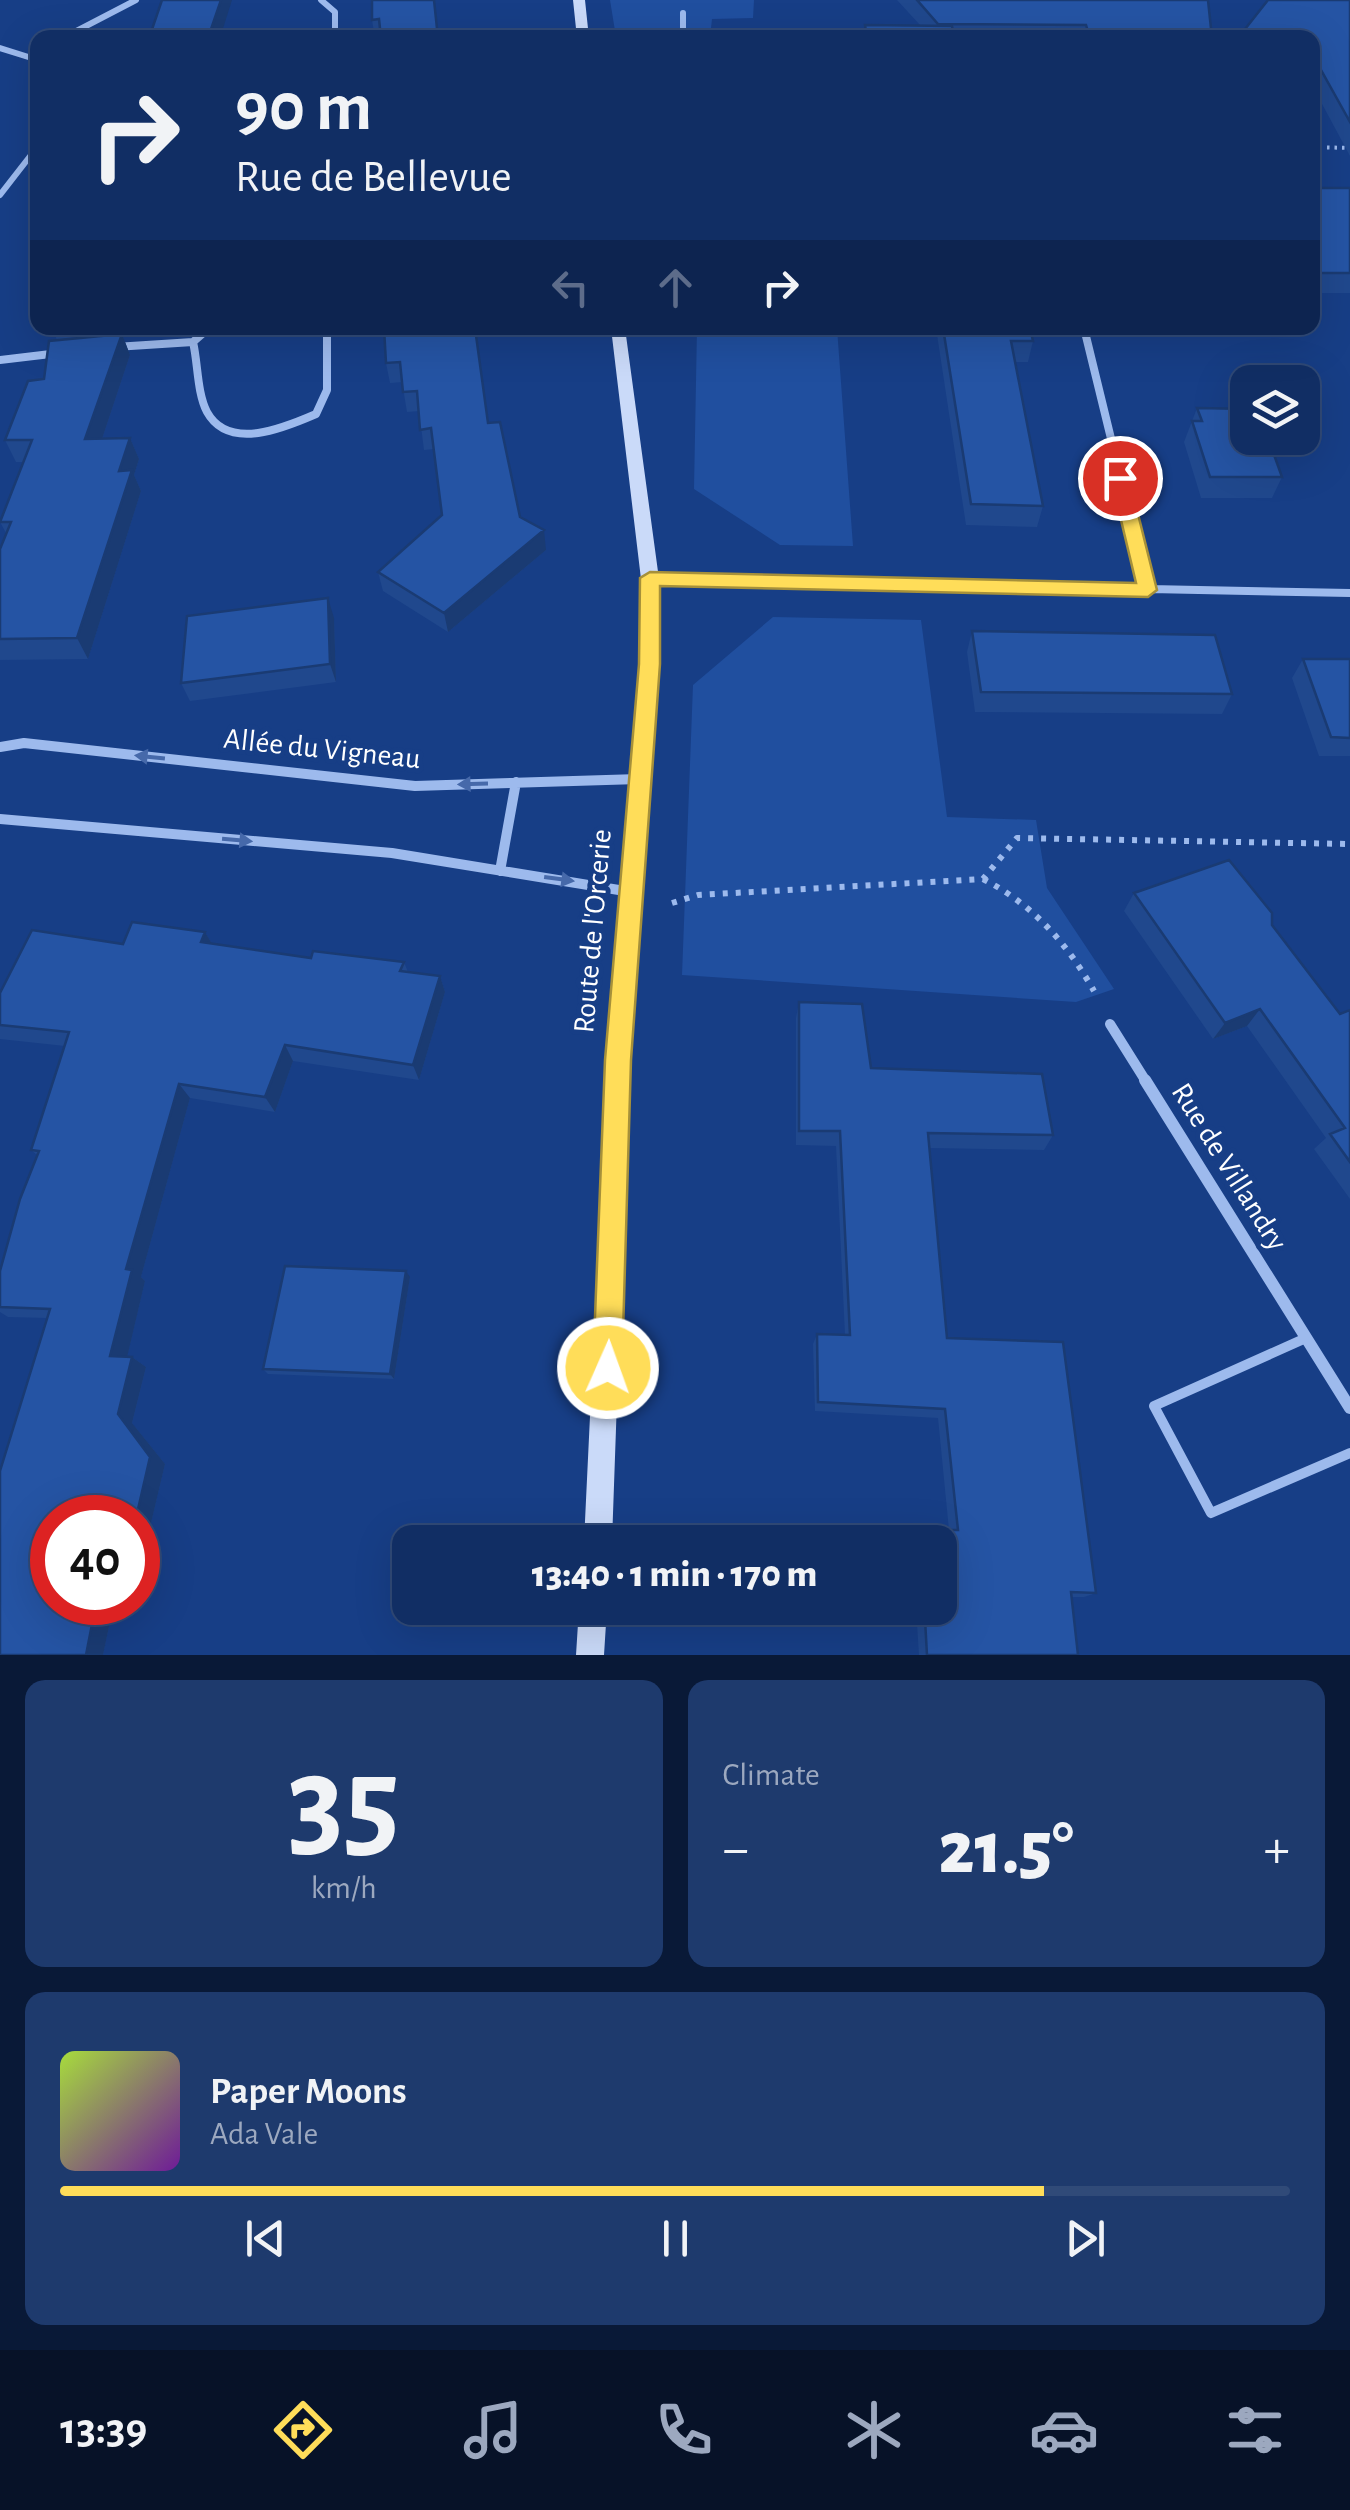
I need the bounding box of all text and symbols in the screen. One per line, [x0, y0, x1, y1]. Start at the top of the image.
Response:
icon: right [70, 70, 200, 200]
text: 90 m [235, 73, 372, 143]
text: Rue de Bellevue [235, 155, 512, 200]
icon: left [543, 260, 598, 315]
icon: ahead [648, 260, 703, 315]
icon: right [753, 260, 808, 315]
map controls [1230, 365, 1320, 455]
button: layers [1230, 365, 1320, 455]
pin [1078, 436, 1163, 521]
icon: arrive [1093, 451, 1148, 506]
street label: Allée du Vigneau [222, 724, 422, 774]
one-way arrow [133, 749, 165, 765]
one-way arrow [457, 776, 489, 792]
street label: Route de l'Orcerie [569, 828, 617, 1034]
one-way arrow [221, 832, 253, 848]
one-way arrow [544, 872, 575, 888]
street label: Rue de Villandry [1166, 1078, 1292, 1256]
position arrow [556, 1316, 660, 1420]
speed limit sign: 40 [30, 1495, 160, 1625]
text: 13:40 · 1 min · 170 m [532, 1556, 817, 1594]
text: 35 [288, 1739, 400, 1869]
text: Climate [723, 1759, 820, 1791]
text: 21.5° [939, 1812, 1074, 1887]
text: − [723, 1822, 749, 1877]
text: + [1264, 1822, 1290, 1877]
text: km/h [311, 1872, 377, 1904]
text: Paper Moons [210, 2073, 407, 2111]
text: Ada Vale [210, 2118, 318, 2150]
icon: previous [238, 2211, 293, 2266]
icon: pause [648, 2211, 703, 2266]
icon: next [1058, 2211, 1113, 2266]
icon: directions [268, 2395, 338, 2465]
icon: music [458, 2395, 528, 2465]
icon: phone [649, 2395, 719, 2465]
icon: climate [839, 2395, 909, 2465]
icon: car [1029, 2395, 1099, 2465]
icon: filters [1220, 2395, 1290, 2465]
text: 13:39 [60, 2407, 147, 2452]

